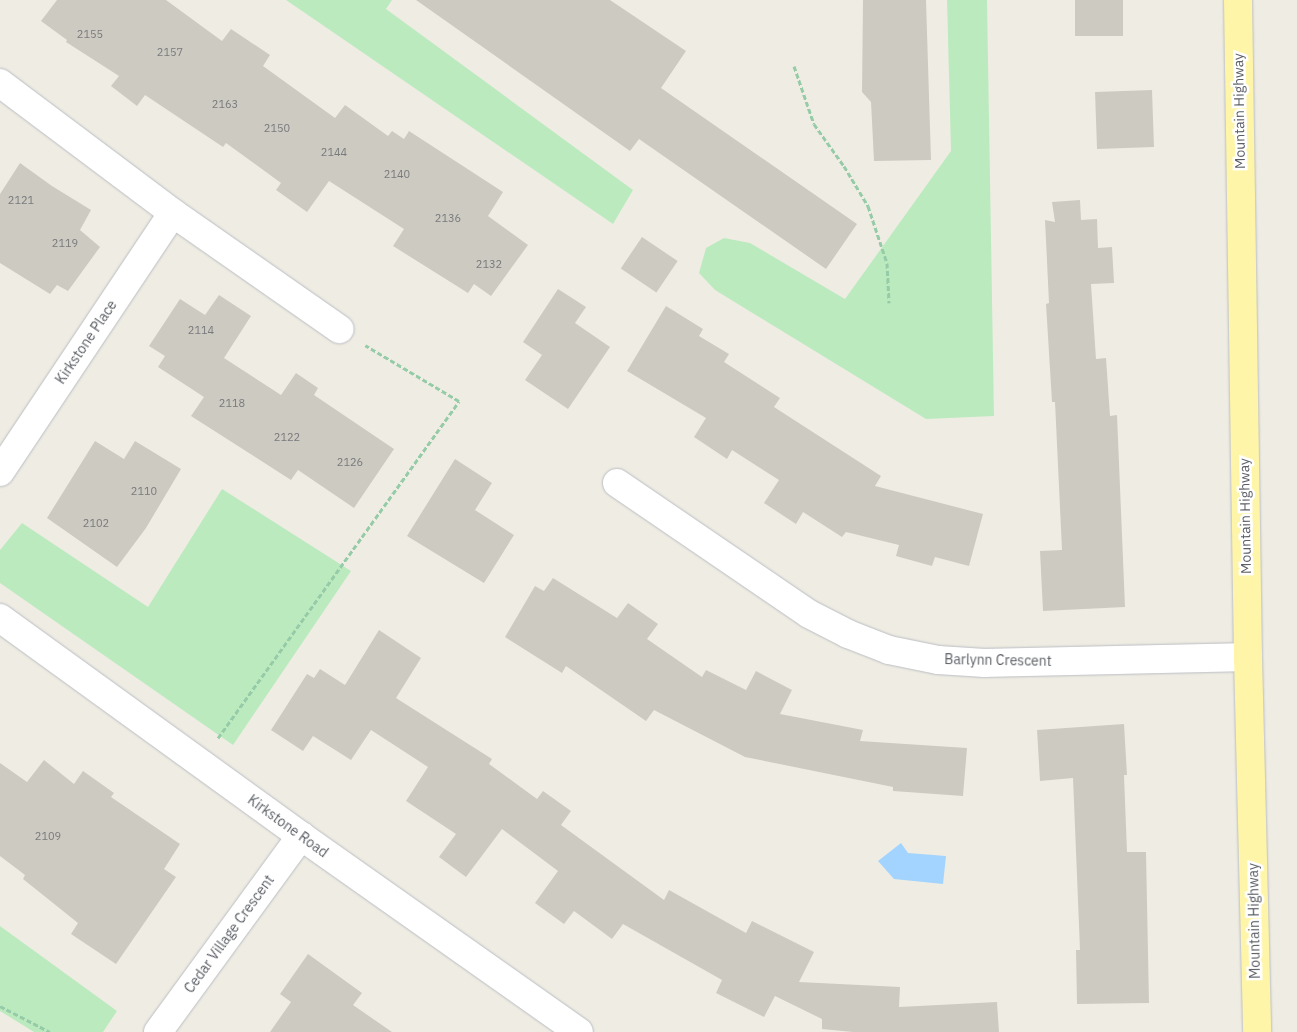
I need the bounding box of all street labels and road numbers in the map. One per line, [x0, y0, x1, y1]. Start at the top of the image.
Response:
street label: Mountain Highway [1230, 53, 1248, 169]
street label: Kirkstone Place [52, 297, 120, 387]
street label: Mountain Highway [1236, 458, 1254, 574]
street label: Barlynn Crescent [944, 651, 1052, 669]
street label: Kirkstone Road [245, 791, 331, 861]
street label: Mountain Highway [1245, 863, 1263, 979]
street label: Cedar Village Crescent [181, 872, 277, 996]

